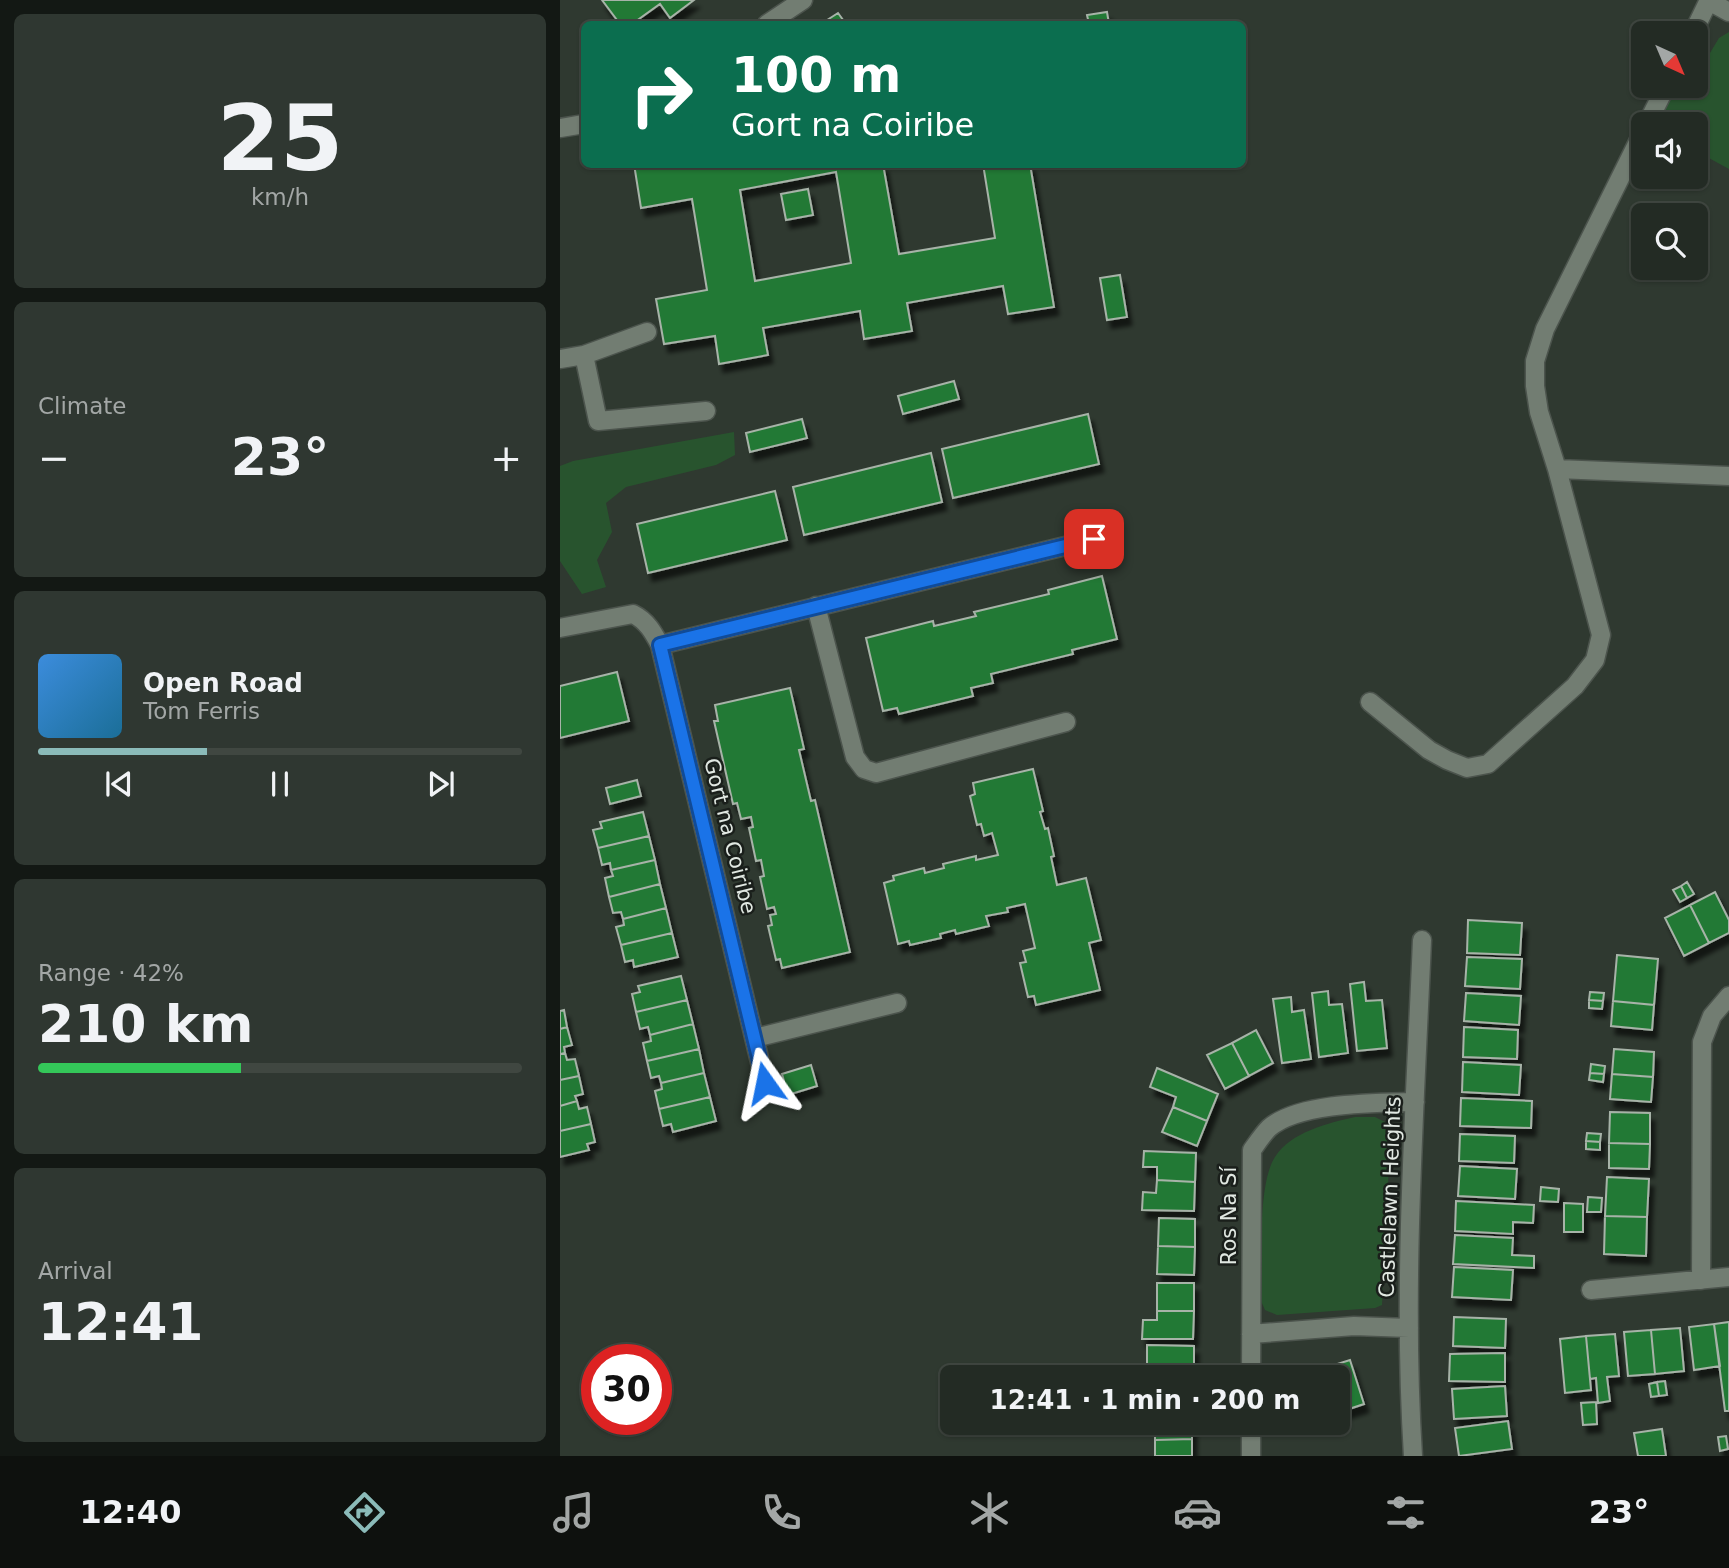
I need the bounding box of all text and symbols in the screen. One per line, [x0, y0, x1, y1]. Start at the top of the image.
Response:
north arrow [1631, 21, 1708, 98]
map controls [1631, 21, 1708, 280]
text: 100 m [731, 47, 901, 104]
icon: right [616, 49, 707, 140]
text: 25 [217, 86, 343, 191]
text: Gort na Coiribe [731, 106, 974, 144]
button: sound [1631, 112, 1708, 189]
text: km/h [251, 184, 309, 210]
button: search [1631, 203, 1708, 280]
text: Climate [38, 393, 127, 419]
text: 23° [231, 427, 329, 487]
text: − [38, 436, 70, 480]
text: + [490, 436, 522, 480]
pin [1064, 509, 1124, 569]
icon: arrive [1075, 520, 1113, 558]
text: Open Road [143, 668, 303, 698]
text: Tom Ferris [143, 698, 260, 724]
street label: Gort na Coiribe [699, 756, 761, 916]
icon: previous [100, 765, 138, 803]
icon: pause [261, 765, 299, 803]
icon: next [422, 765, 460, 803]
text: Range · 42% [38, 960, 184, 986]
text: 210 km [38, 994, 253, 1054]
position arrow [728, 1046, 802, 1120]
street label: Castlelawn Heights [1374, 1096, 1406, 1298]
street label: Ros Na Sí [1217, 1166, 1241, 1265]
text: Arrival [38, 1258, 113, 1284]
text: 12:41 [38, 1292, 204, 1352]
speed limit sign: 30 [581, 1344, 672, 1435]
text: 12:41 · 1 min · 200 m [990, 1385, 1300, 1415]
icon: directions [340, 1488, 389, 1537]
icon: music [549, 1488, 598, 1537]
icon: phone [757, 1488, 806, 1537]
icon: climate [965, 1488, 1014, 1537]
icon: car [1173, 1488, 1222, 1537]
icon: filters [1381, 1488, 1430, 1537]
text: 12:40 [80, 1493, 181, 1531]
text: 23° [1589, 1493, 1649, 1531]

